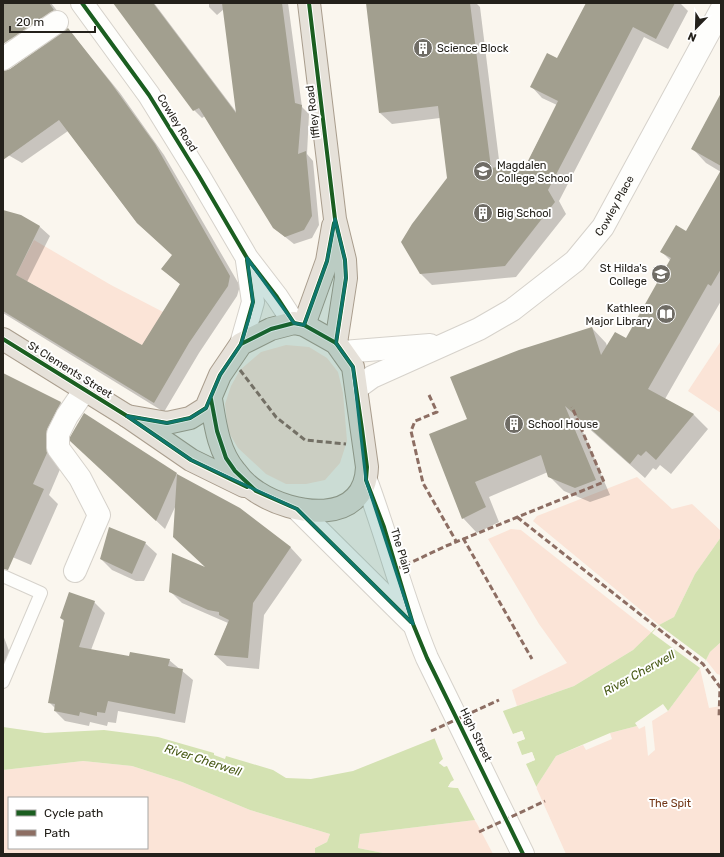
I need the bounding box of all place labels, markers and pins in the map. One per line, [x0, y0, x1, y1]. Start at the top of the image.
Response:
building icon: Science Block [412, 37, 434, 59]
place label: Science Block [437, 42, 509, 55]
place label: Magdalen College School [497, 159, 572, 185]
school or university icon: Magdalen College School [472, 160, 494, 182]
building icon: Big School [472, 202, 494, 224]
place label: Big School [497, 207, 551, 220]
place label: St Hilda's College [600, 262, 647, 288]
school or university icon: St Hilda's College [650, 263, 672, 285]
place label: Kathleen Major Library [586, 302, 652, 328]
library icon: Kathleen Major Library [655, 303, 677, 325]
building icon: School House [503, 413, 525, 435]
place label: School House [528, 418, 598, 431]

